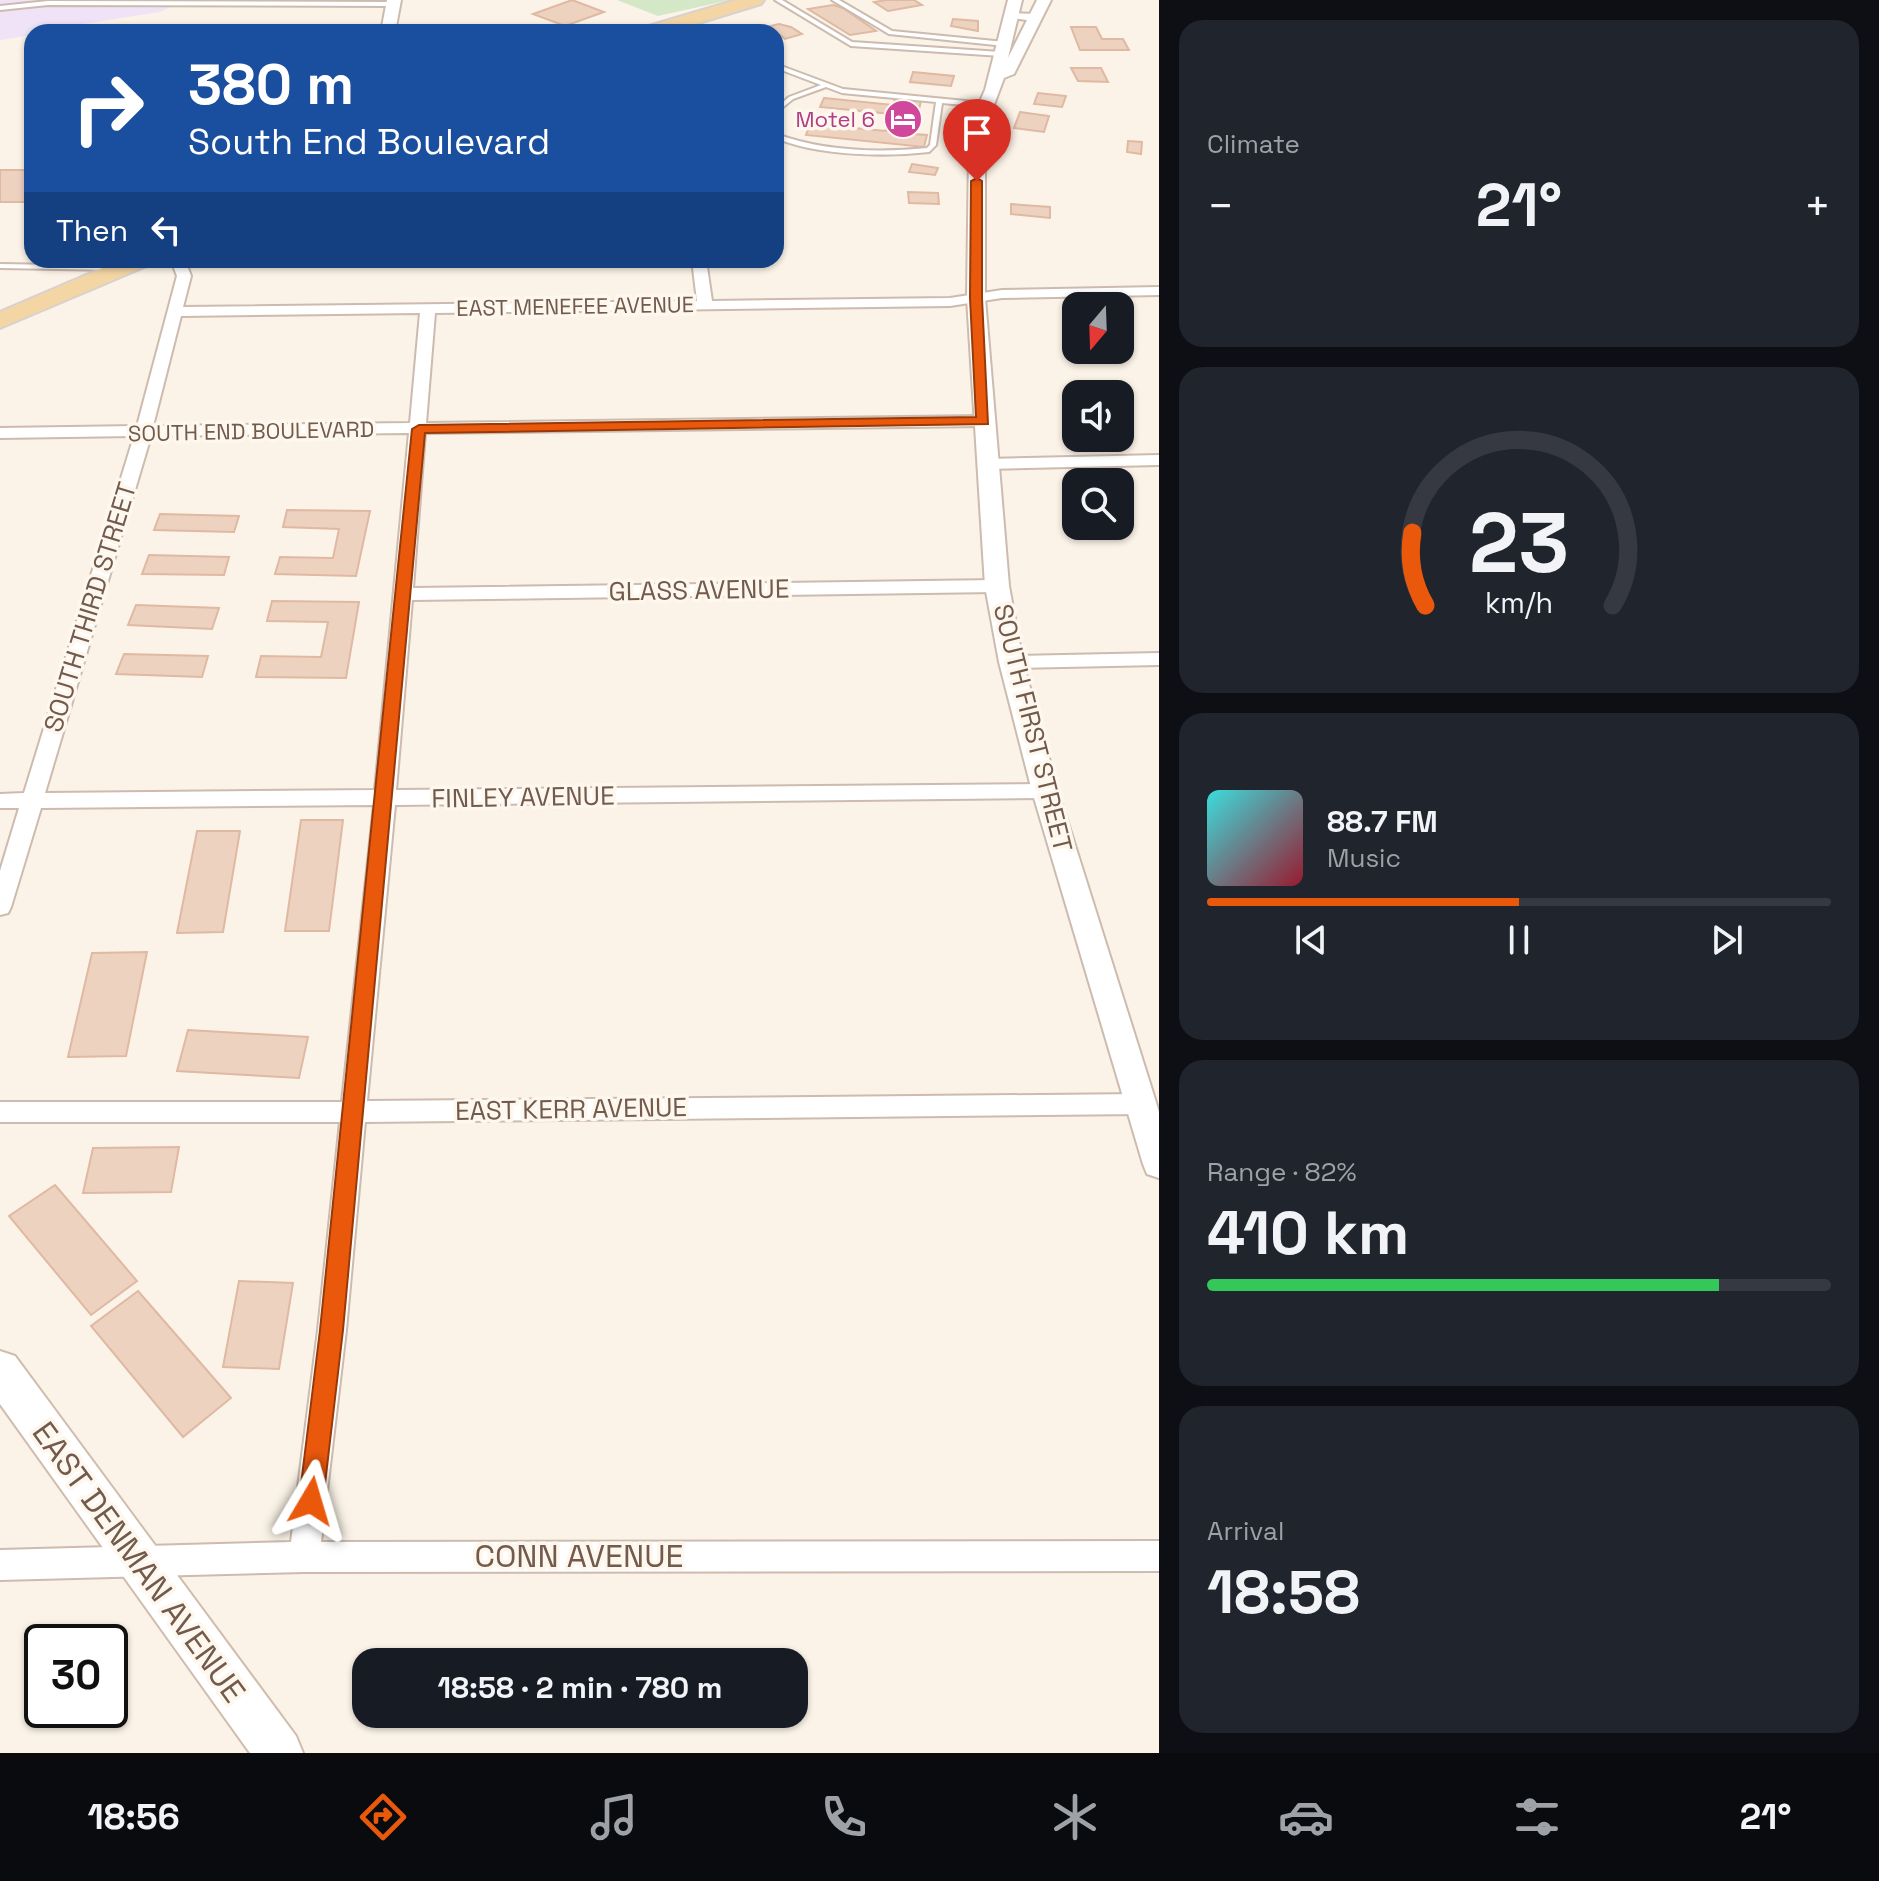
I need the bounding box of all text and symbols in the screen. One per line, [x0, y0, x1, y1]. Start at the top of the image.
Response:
text: 380 m [188, 49, 354, 120]
icon: right [56, 56, 160, 160]
hotel icon: Motel 6 [882, 98, 924, 140]
pin [943, 99, 1011, 181]
place label: Motel 6 [796, 105, 875, 133]
icon: arrive [955, 111, 999, 155]
text: South End Boulevard [188, 119, 550, 165]
text: Climate [1207, 127, 1300, 161]
text: 21° [1476, 167, 1562, 244]
text: − [1207, 178, 1234, 234]
text: + [1804, 178, 1831, 234]
icon: left [144, 208, 188, 252]
text: Then [56, 211, 128, 250]
street label: EAST MENEFEE AVENUE [456, 290, 694, 322]
north arrow [1062, 292, 1134, 364]
map controls [1062, 292, 1134, 540]
button: sound [1062, 380, 1134, 452]
street label: SOUTH END BOULEVARD [128, 415, 374, 447]
button: search [1062, 468, 1134, 540]
street label: SOUTH THIRD STREET [36, 478, 144, 736]
text: 23 [1469, 489, 1569, 595]
street label: GLASS AVENUE [608, 571, 790, 609]
text: km/h [1485, 585, 1553, 621]
street label: SOUTH FIRST STREET [986, 600, 1080, 856]
street label: FINLEY AVENUE [431, 778, 615, 816]
text: 88.7 FM [1327, 802, 1438, 841]
text: Music [1327, 841, 1401, 875]
icon: previous [1289, 918, 1333, 962]
icon: pause [1497, 918, 1541, 962]
icon: next [1705, 918, 1749, 962]
street label: EAST KERR AVENUE [455, 1090, 687, 1128]
text: Range · 82% [1207, 1155, 1357, 1189]
text: 410 km [1207, 1195, 1409, 1272]
street label: EAST DENMAN AVENUE [24, 1414, 254, 1710]
position arrow [269, 1459, 353, 1543]
text: Arrival [1207, 1514, 1284, 1548]
street label: CONN AVENUE [474, 1536, 684, 1576]
text: 18:58 [1207, 1554, 1360, 1631]
speed limit sign: 30 [24, 1624, 128, 1728]
text: 18:58 · 2 min · 780 m [438, 1668, 722, 1707]
icon: directions [355, 1789, 411, 1845]
icon: music [586, 1789, 642, 1845]
icon: phone [816, 1789, 872, 1845]
icon: climate [1047, 1789, 1103, 1845]
icon: car [1278, 1789, 1334, 1845]
icon: filters [1509, 1789, 1565, 1845]
text: 18:56 [87, 1794, 180, 1840]
text: 21° [1740, 1794, 1792, 1840]

